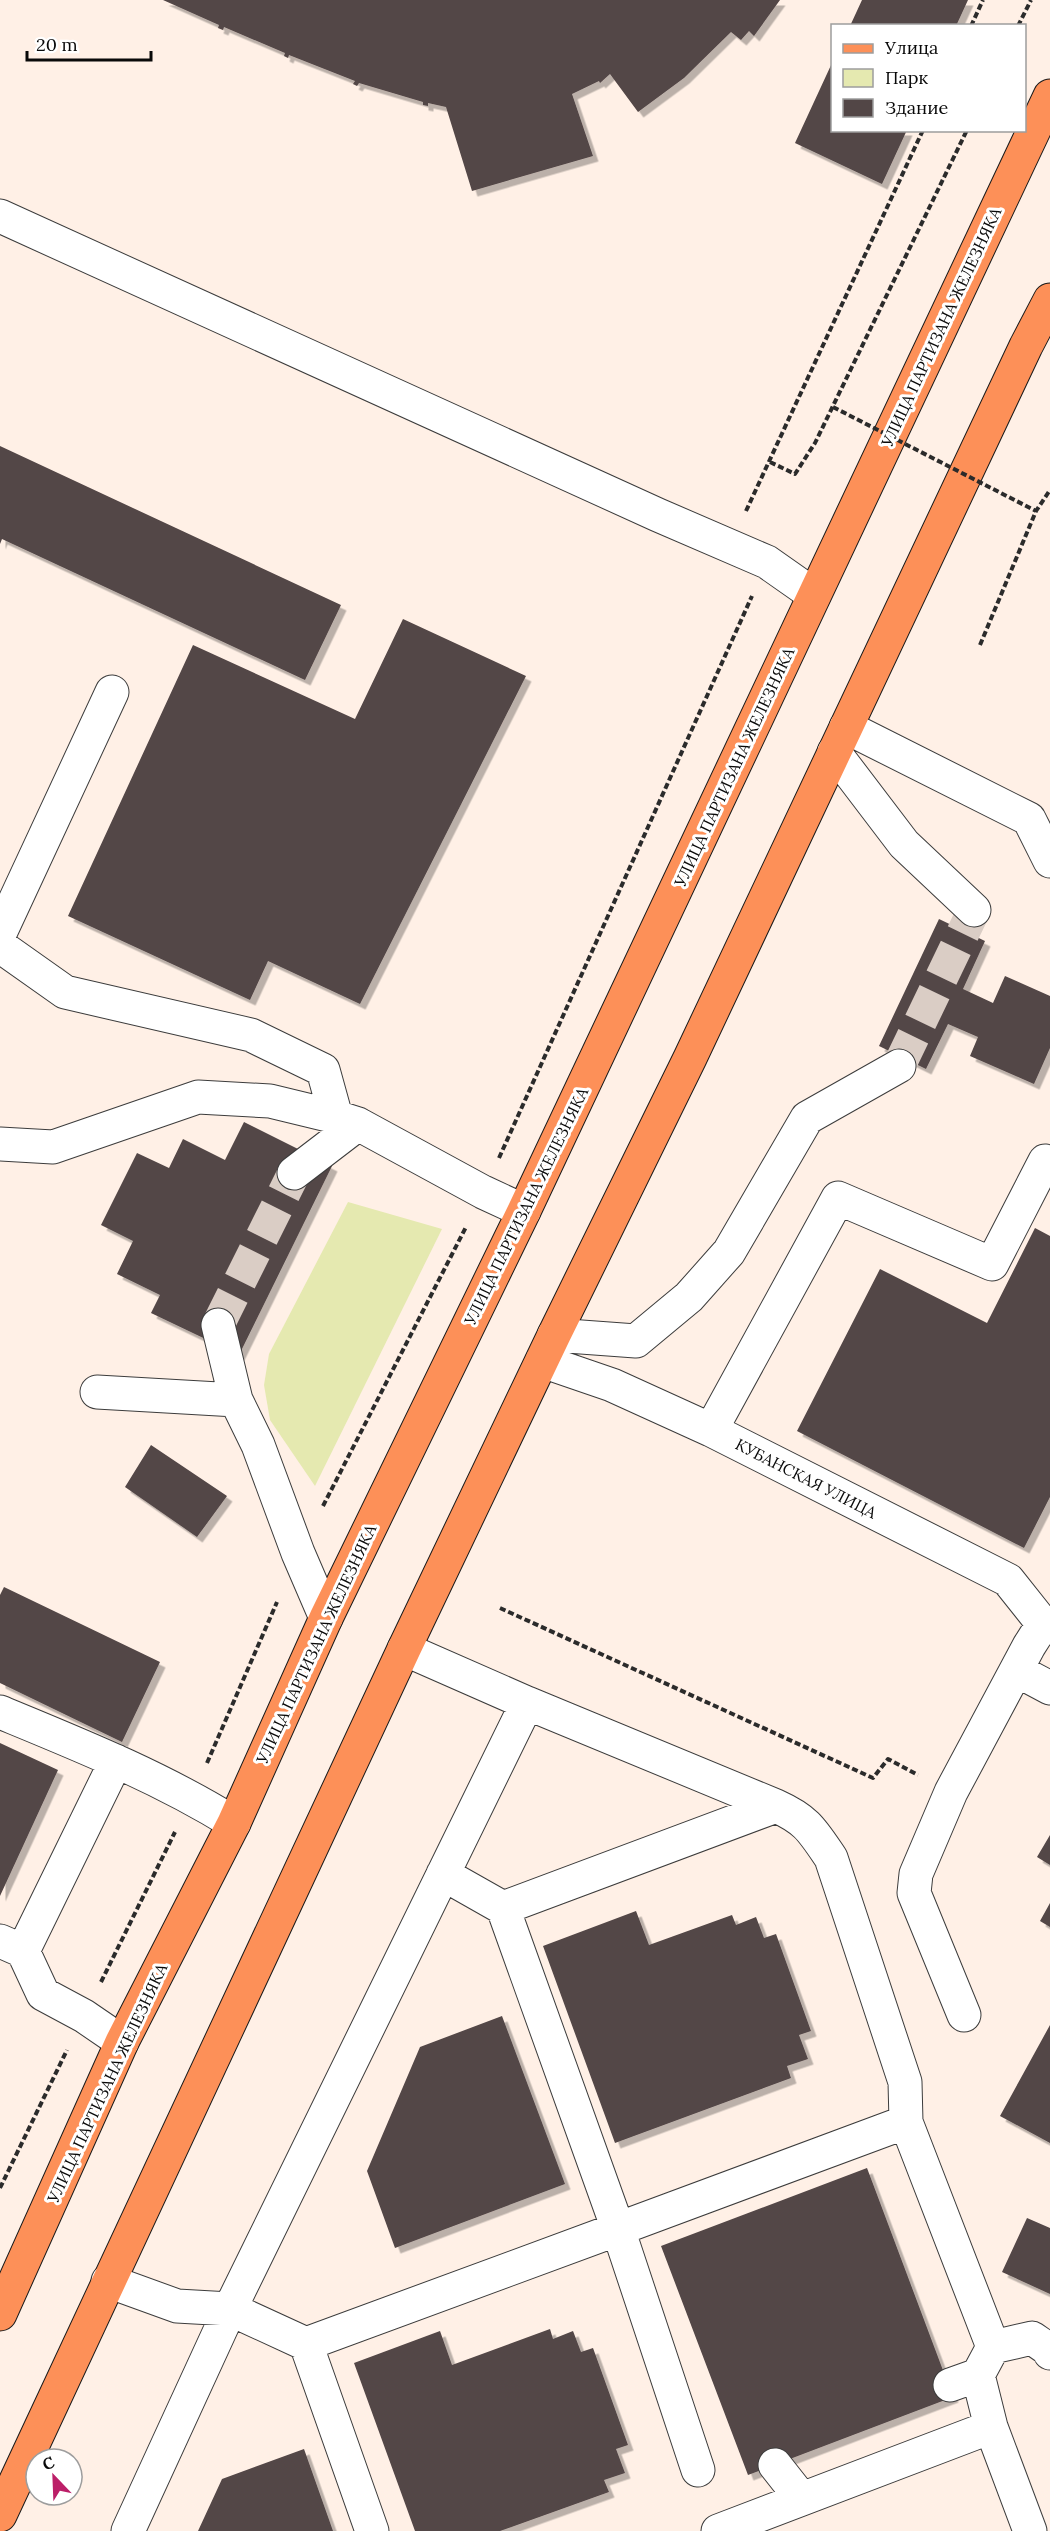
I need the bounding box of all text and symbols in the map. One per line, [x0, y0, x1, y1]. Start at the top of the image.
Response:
scale bar [27, 24, 152, 62]
legend [831, 24, 1026, 132]
text: 20 m [36, 33, 78, 56]
text: Улица [884, 36, 938, 59]
text: Парк [885, 66, 929, 89]
text: Здание [885, 96, 948, 119]
street label: УЛИЦА ПАРТИЗАНА ЖЕЛЕЗНЯКА [876, 203, 1006, 451]
street label: УЛИЦА ПАРТИЗАНА ЖЕЛЕЗНЯКА [669, 643, 799, 891]
street label: УЛИЦА ПАРТИЗАНА ЖЕЛЕЗНЯКА [459, 1083, 593, 1329]
street label: КУБАНСКАЯ УЛИЦА [732, 1434, 881, 1523]
street label: УЛИЦА ПАРТИЗАНА ЖЕЛЕЗНЯКА [251, 1520, 381, 1768]
street label: УЛИЦА ПАРТИЗАНА ЖЕЛЕЗНЯКА [42, 1959, 172, 2207]
north arrow [24, 2447, 84, 2507]
text: С [39, 2452, 57, 2475]

